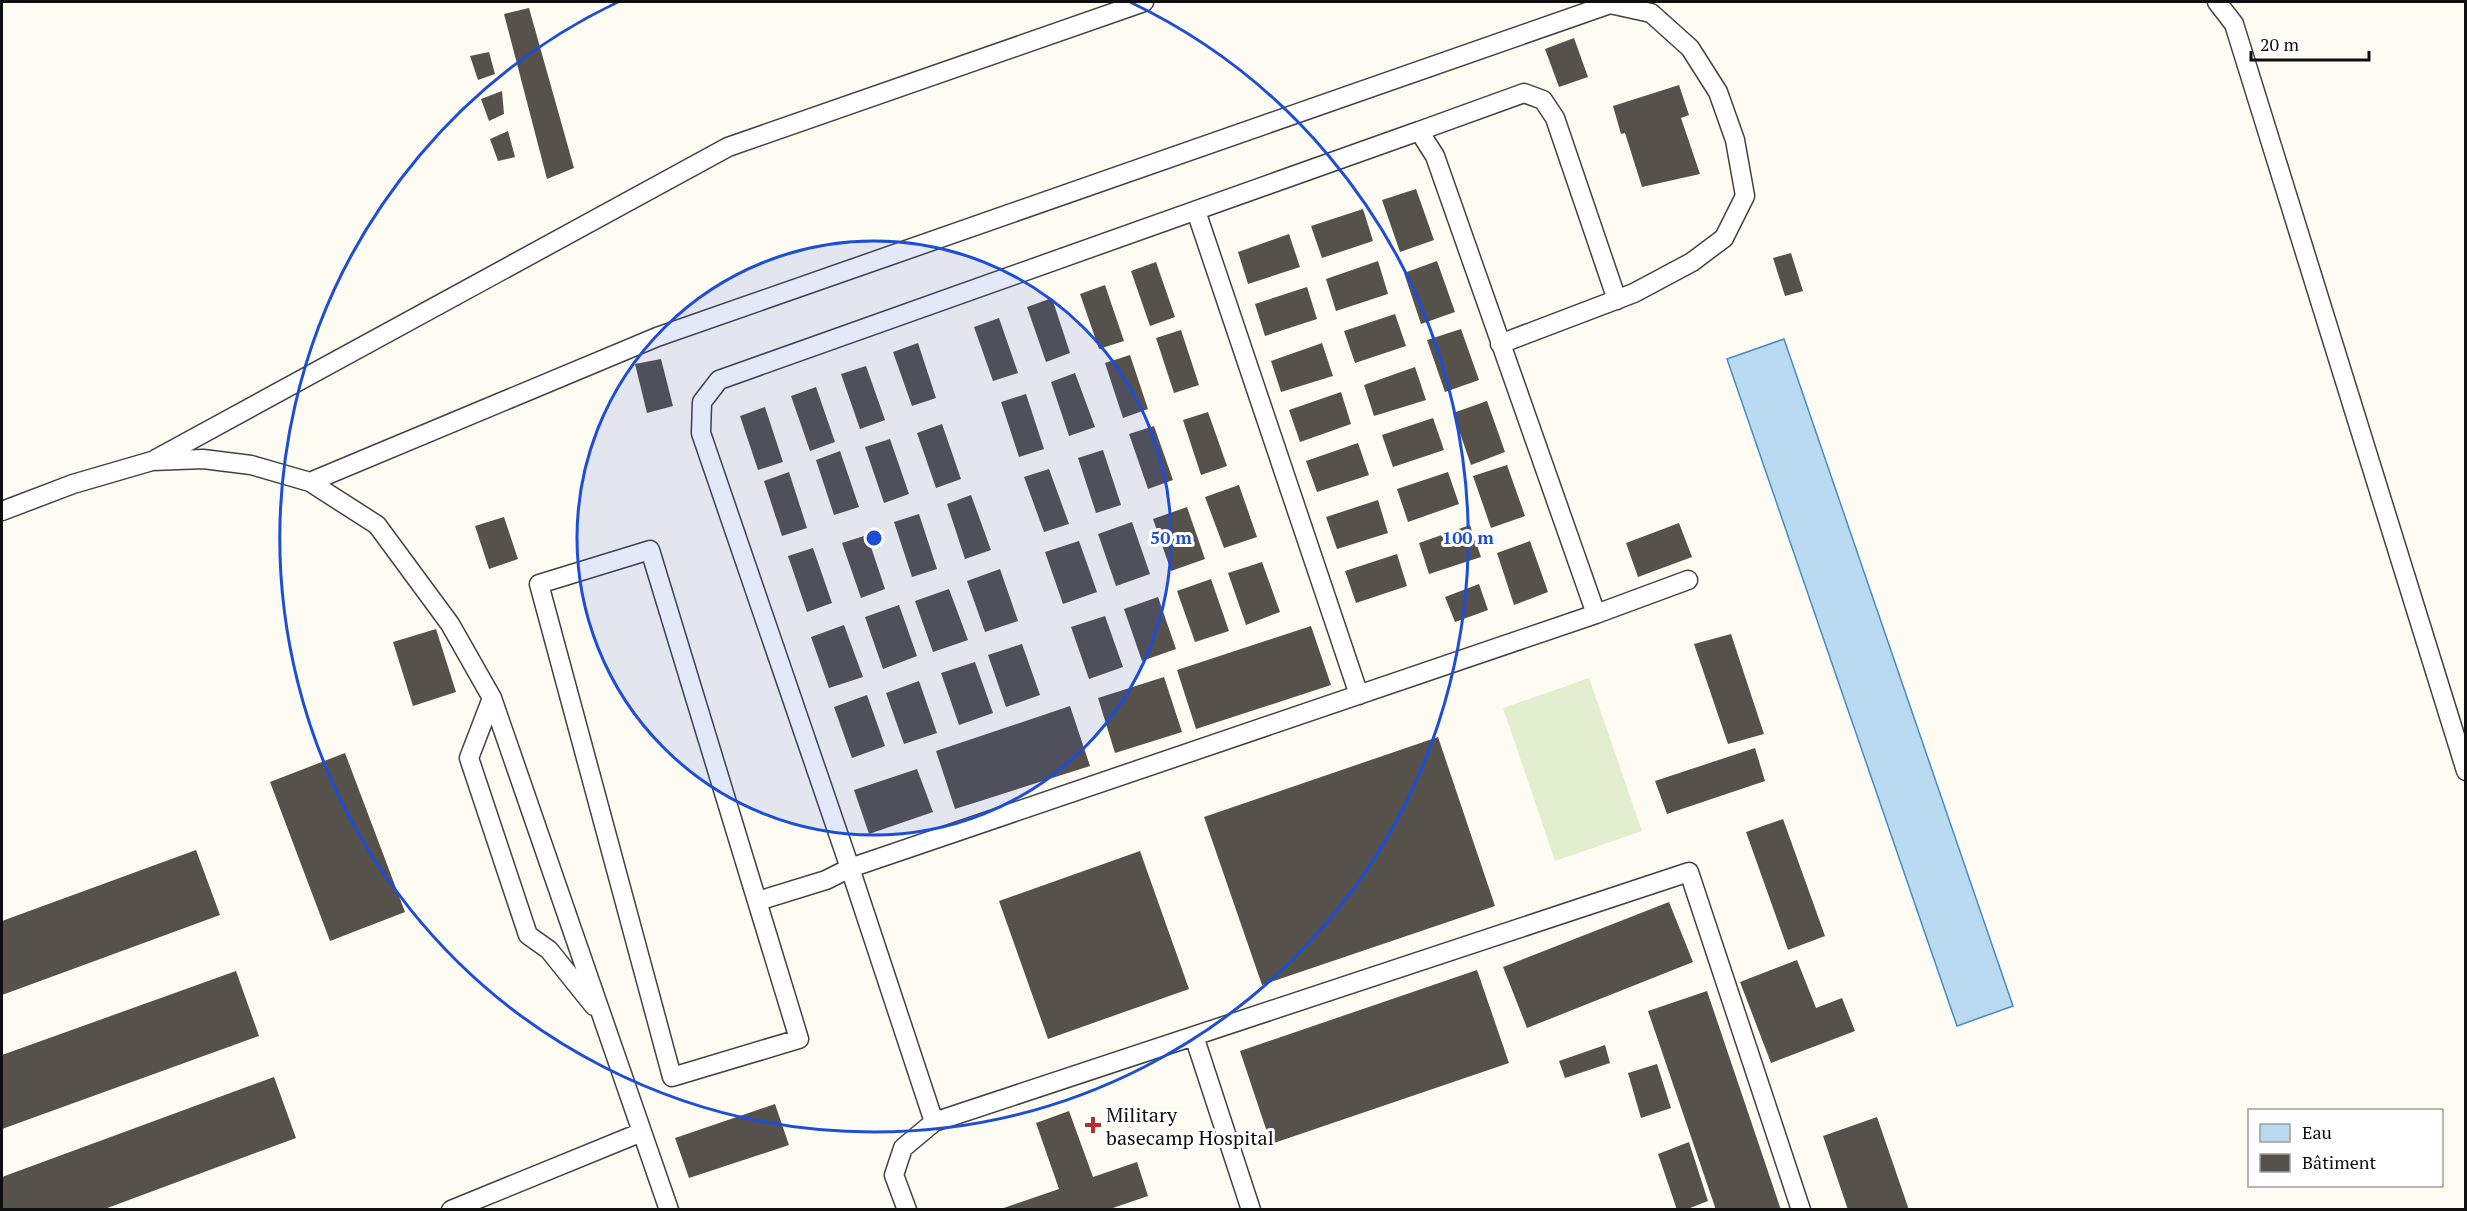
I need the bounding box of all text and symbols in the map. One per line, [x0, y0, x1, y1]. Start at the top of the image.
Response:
scale bar [2251, 24, 2370, 62]
text: 20 m [2260, 32, 2300, 56]
text: 50 m [1150, 525, 1192, 549]
text: 100 m [1442, 525, 1494, 549]
centre of rings [864, 528, 884, 548]
place label: Military basecamp Hospital [1106, 1101, 1274, 1151]
legend [2248, 1109, 2443, 1187]
marker: Military basecamp Hospital [1084, 1116, 1102, 1134]
text: Eau [2302, 1120, 2332, 1144]
text: Bâtiment [2302, 1150, 2377, 1174]

